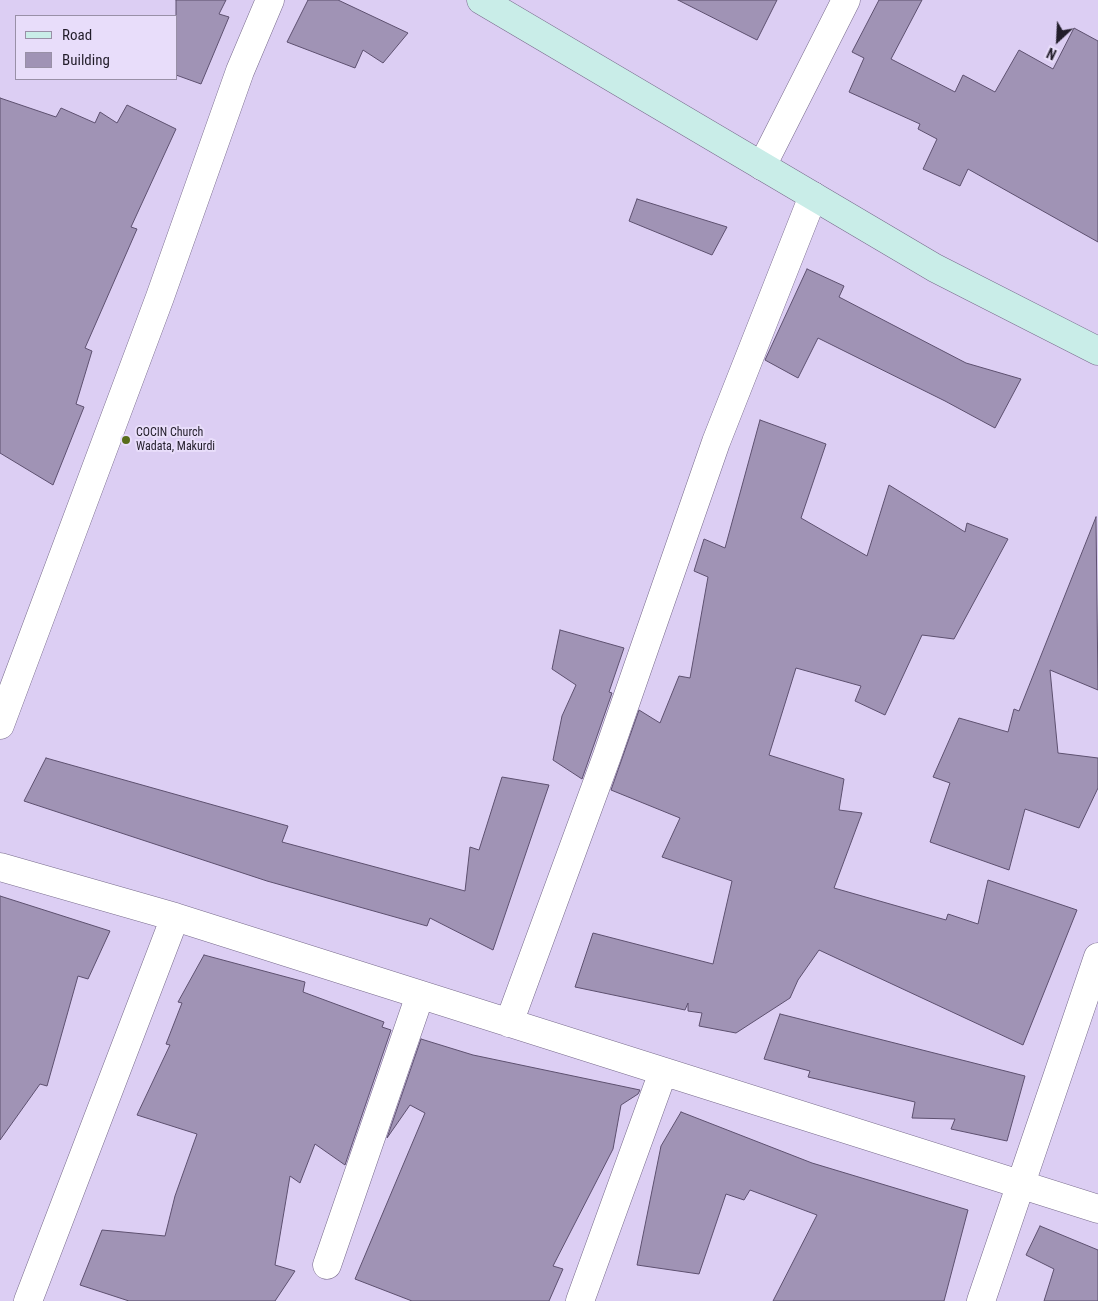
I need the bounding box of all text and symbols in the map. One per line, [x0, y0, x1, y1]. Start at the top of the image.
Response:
legend [15, 15, 178, 80]
north arrow [1033, 15, 1083, 65]
text: Road [62, 26, 92, 44]
text: N [1044, 45, 1059, 63]
text: Building [62, 51, 110, 69]
place label: COCIN Church Wadata, Makurdi [136, 426, 215, 454]
marker: COCIN Church Wadata, Makurdi [120, 434, 132, 446]

